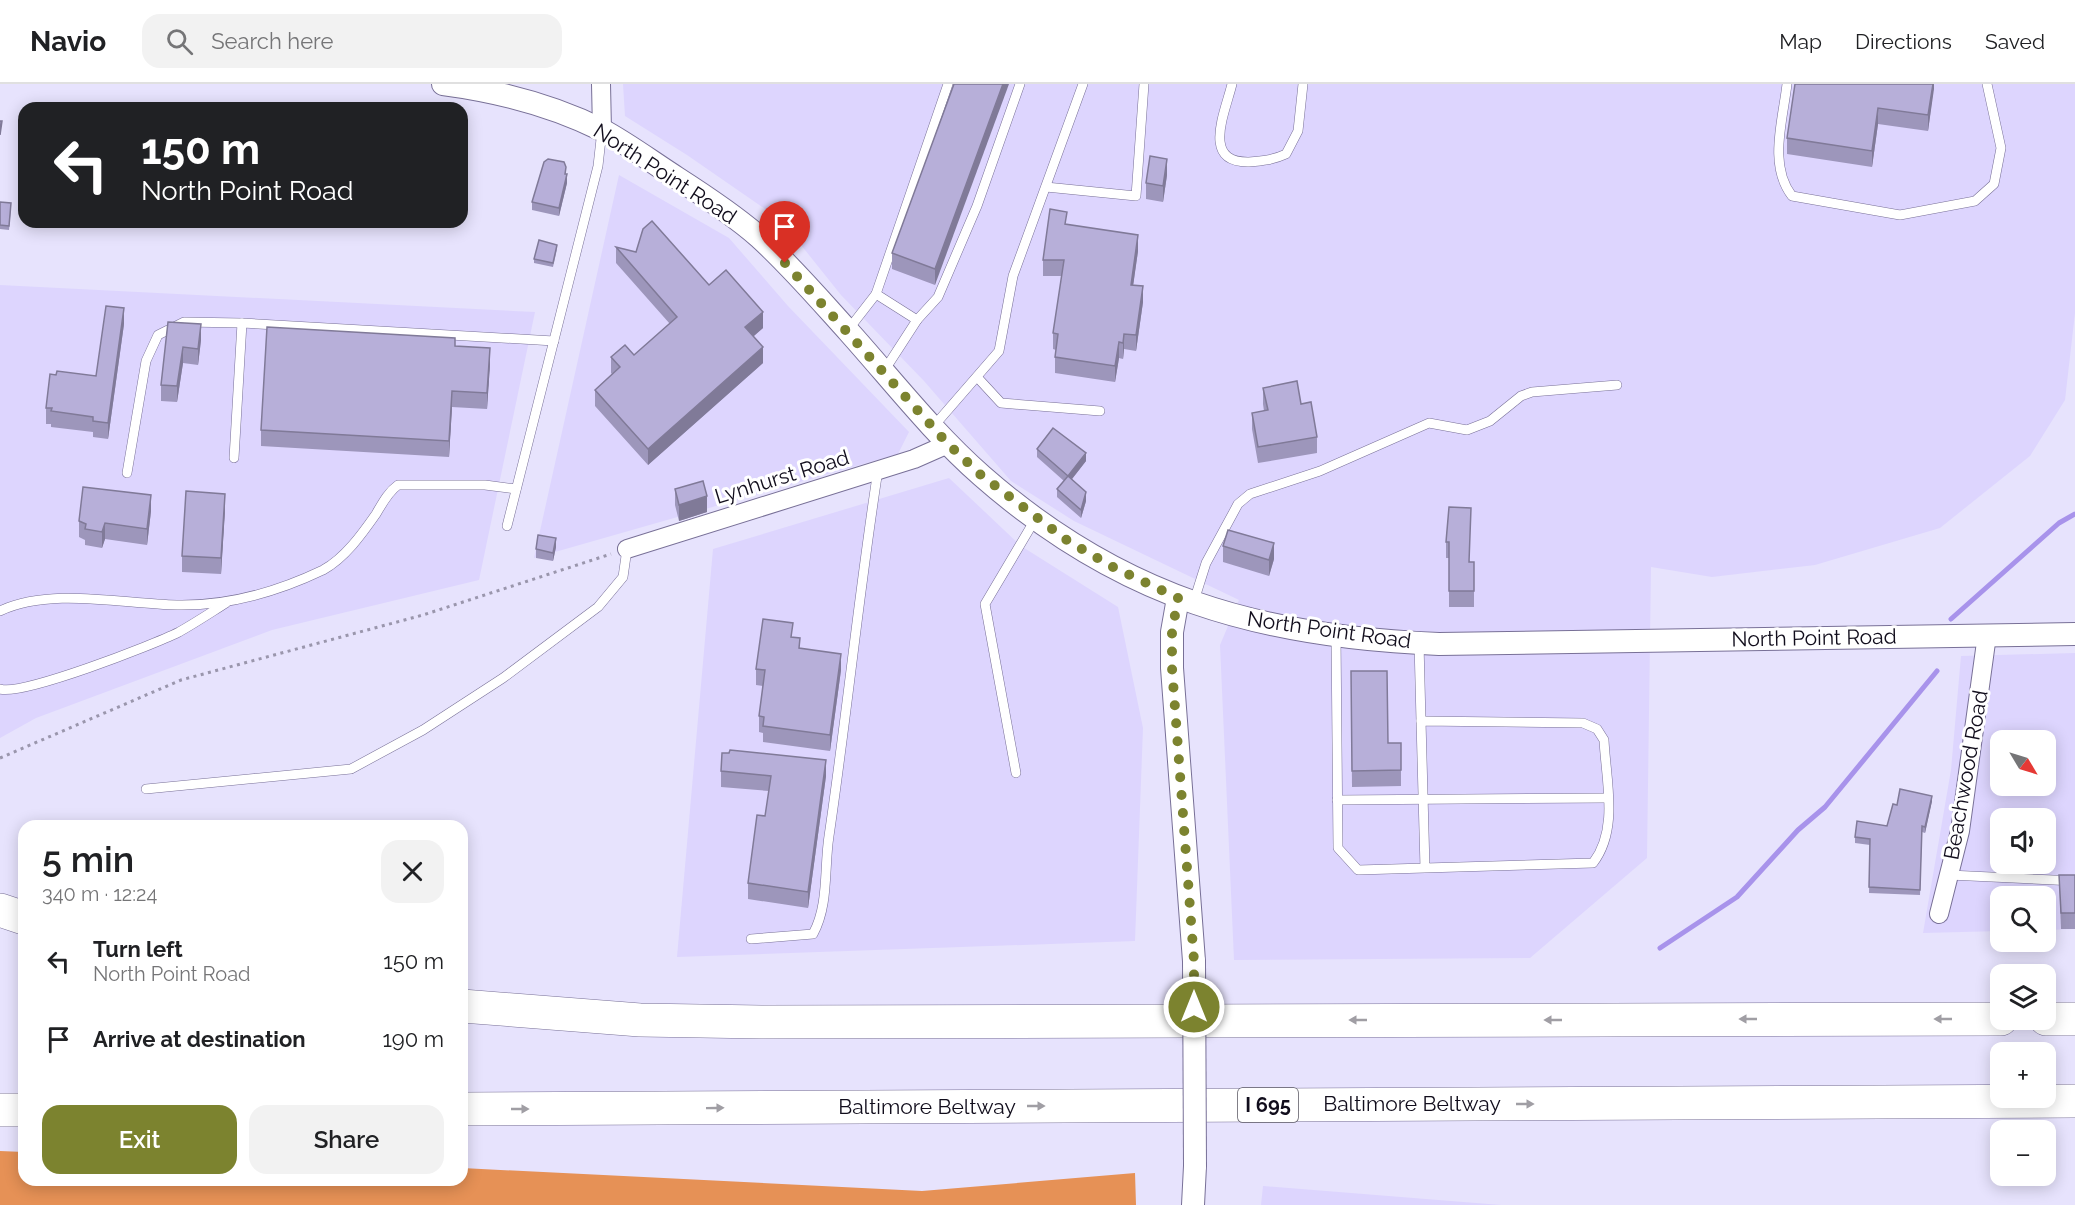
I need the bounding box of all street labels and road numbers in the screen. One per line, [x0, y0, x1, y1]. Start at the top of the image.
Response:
street label: North Point Road [589, 118, 741, 229]
street label: Lynhurst Road [712, 444, 852, 509]
street label: North Point Road [1245, 606, 1413, 653]
street label: North Point Road [1731, 624, 1897, 651]
street label: Beachwood Road [1938, 688, 1993, 862]
road number: I 695 [1238, 1088, 1298, 1122]
street label: Baltimore Beltway [1323, 1091, 1501, 1116]
street label: Baltimore Beltway [838, 1094, 1016, 1119]

